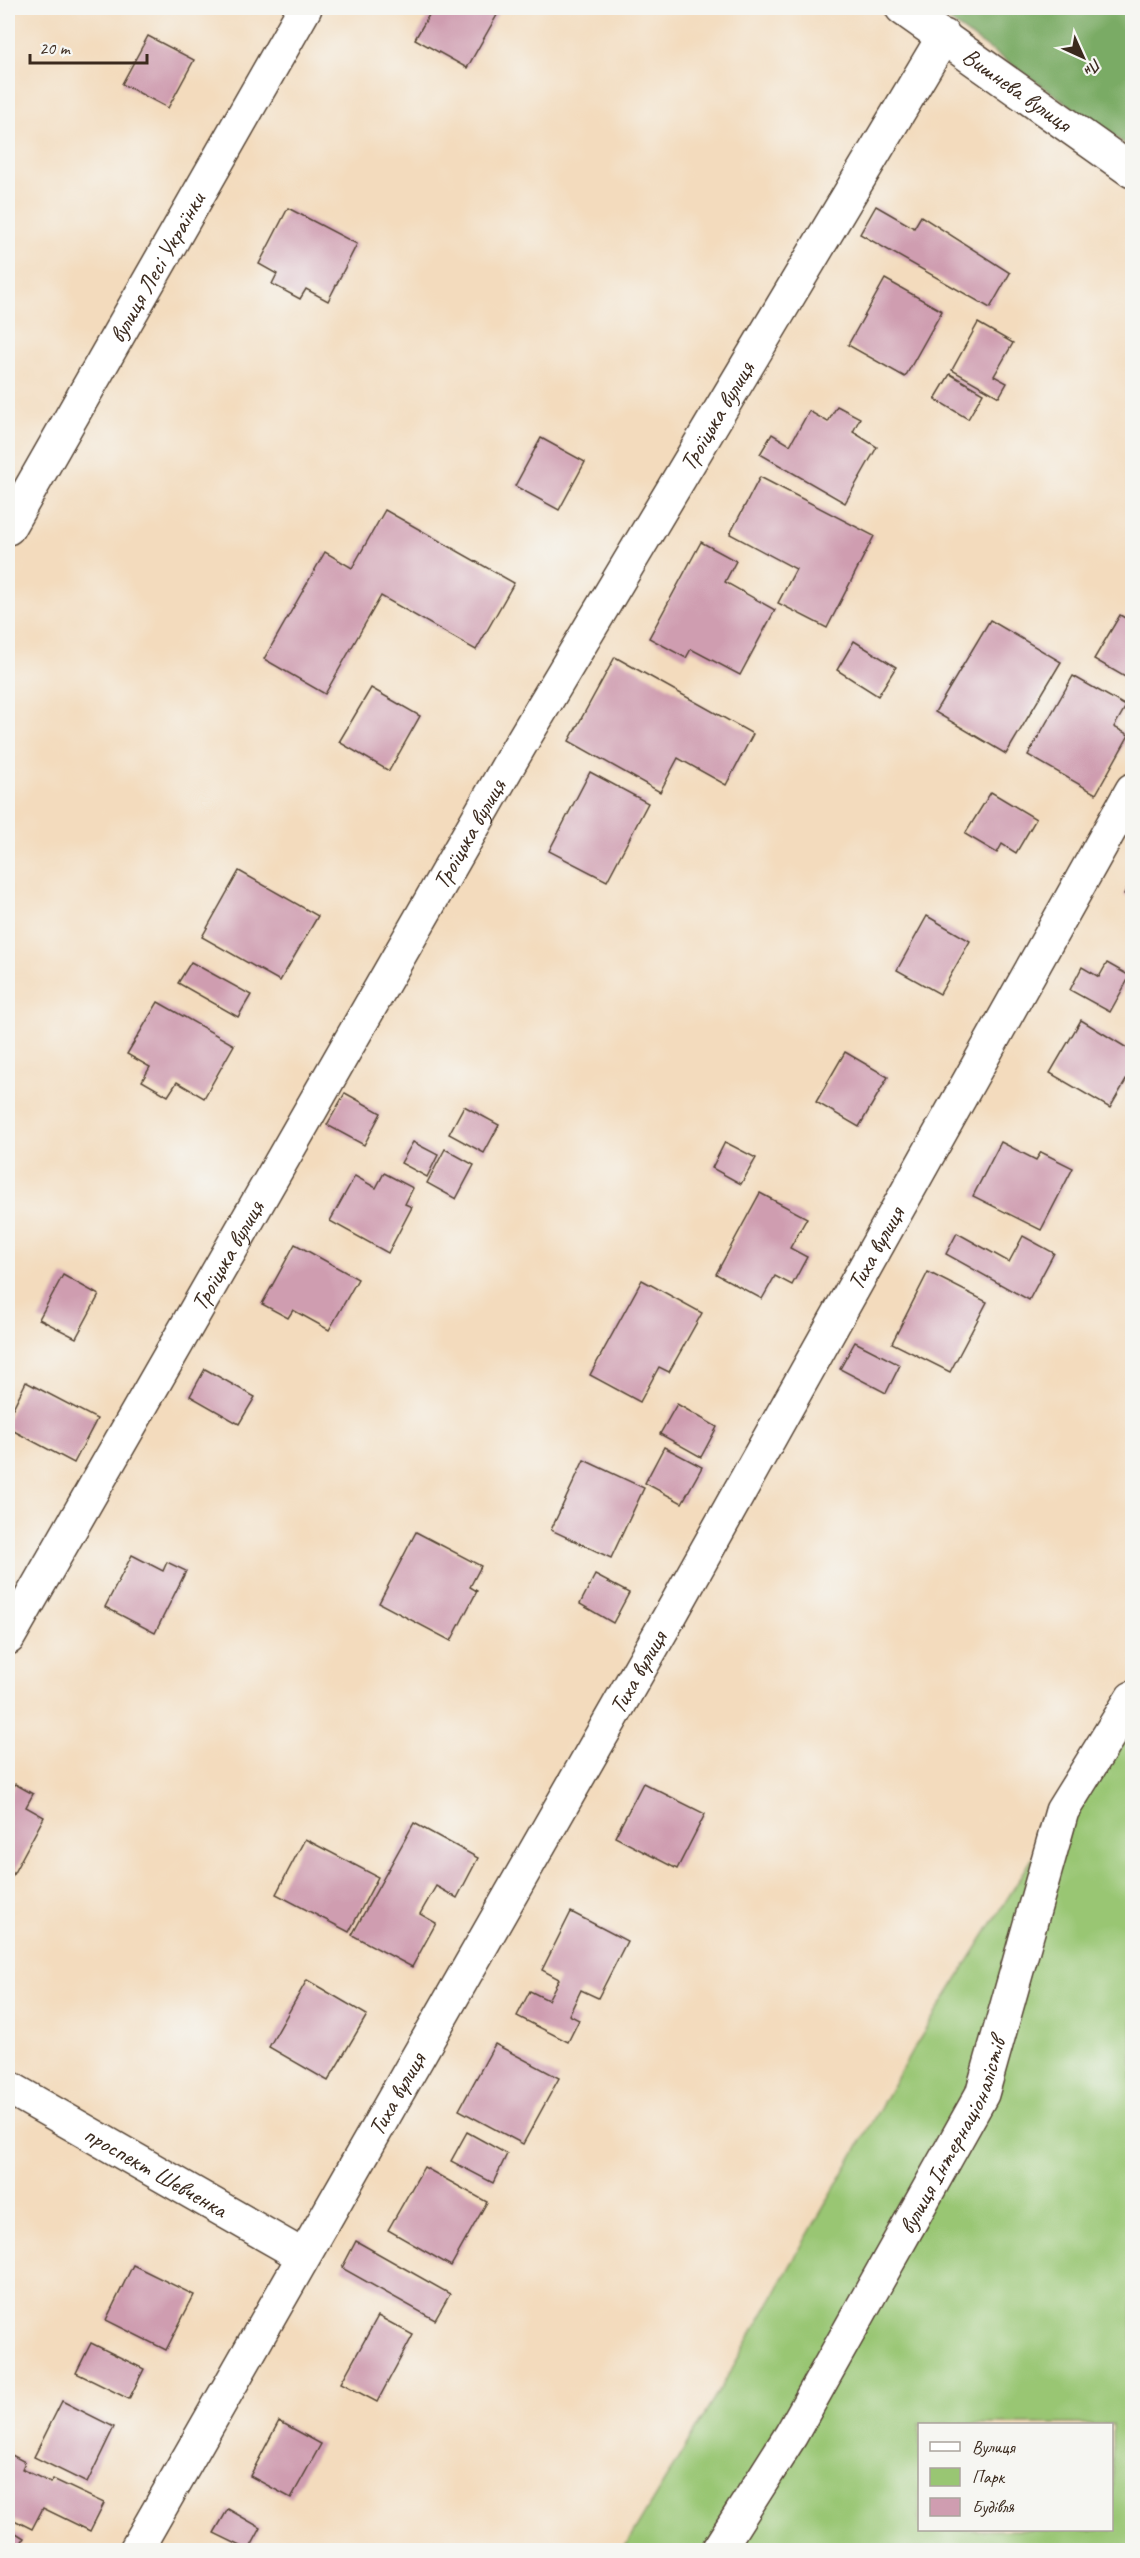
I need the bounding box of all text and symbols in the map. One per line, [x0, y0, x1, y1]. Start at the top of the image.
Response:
scale bar [30, 27, 147, 65]
north arrow [1053, 27, 1113, 87]
text: 20 m [39, 37, 72, 59]
street label: Вишнева вулиця [957, 41, 1079, 139]
text: Пн [1079, 54, 1106, 81]
street label: вулиця Лесі Українки [102, 185, 213, 348]
street label: Троїцька вулиця [673, 355, 762, 476]
street label: Троїцька вулиця [426, 772, 513, 894]
street label: Троїцька вулиця [184, 1194, 271, 1316]
street label: Тиха вулиця [840, 1200, 911, 1295]
street label: Тиха вулиця [602, 1624, 674, 1719]
street label: вулиця Інтернаціоналістів [892, 2029, 1014, 2239]
street label: Тиха вулиця [361, 2046, 433, 2141]
street label: проспект Шевченка [79, 2119, 234, 2225]
legend [918, 2423, 1113, 2531]
text: Вулиця [972, 2436, 1016, 2458]
text: Парк [972, 2466, 1006, 2488]
text: Будівля [972, 2496, 1015, 2518]

